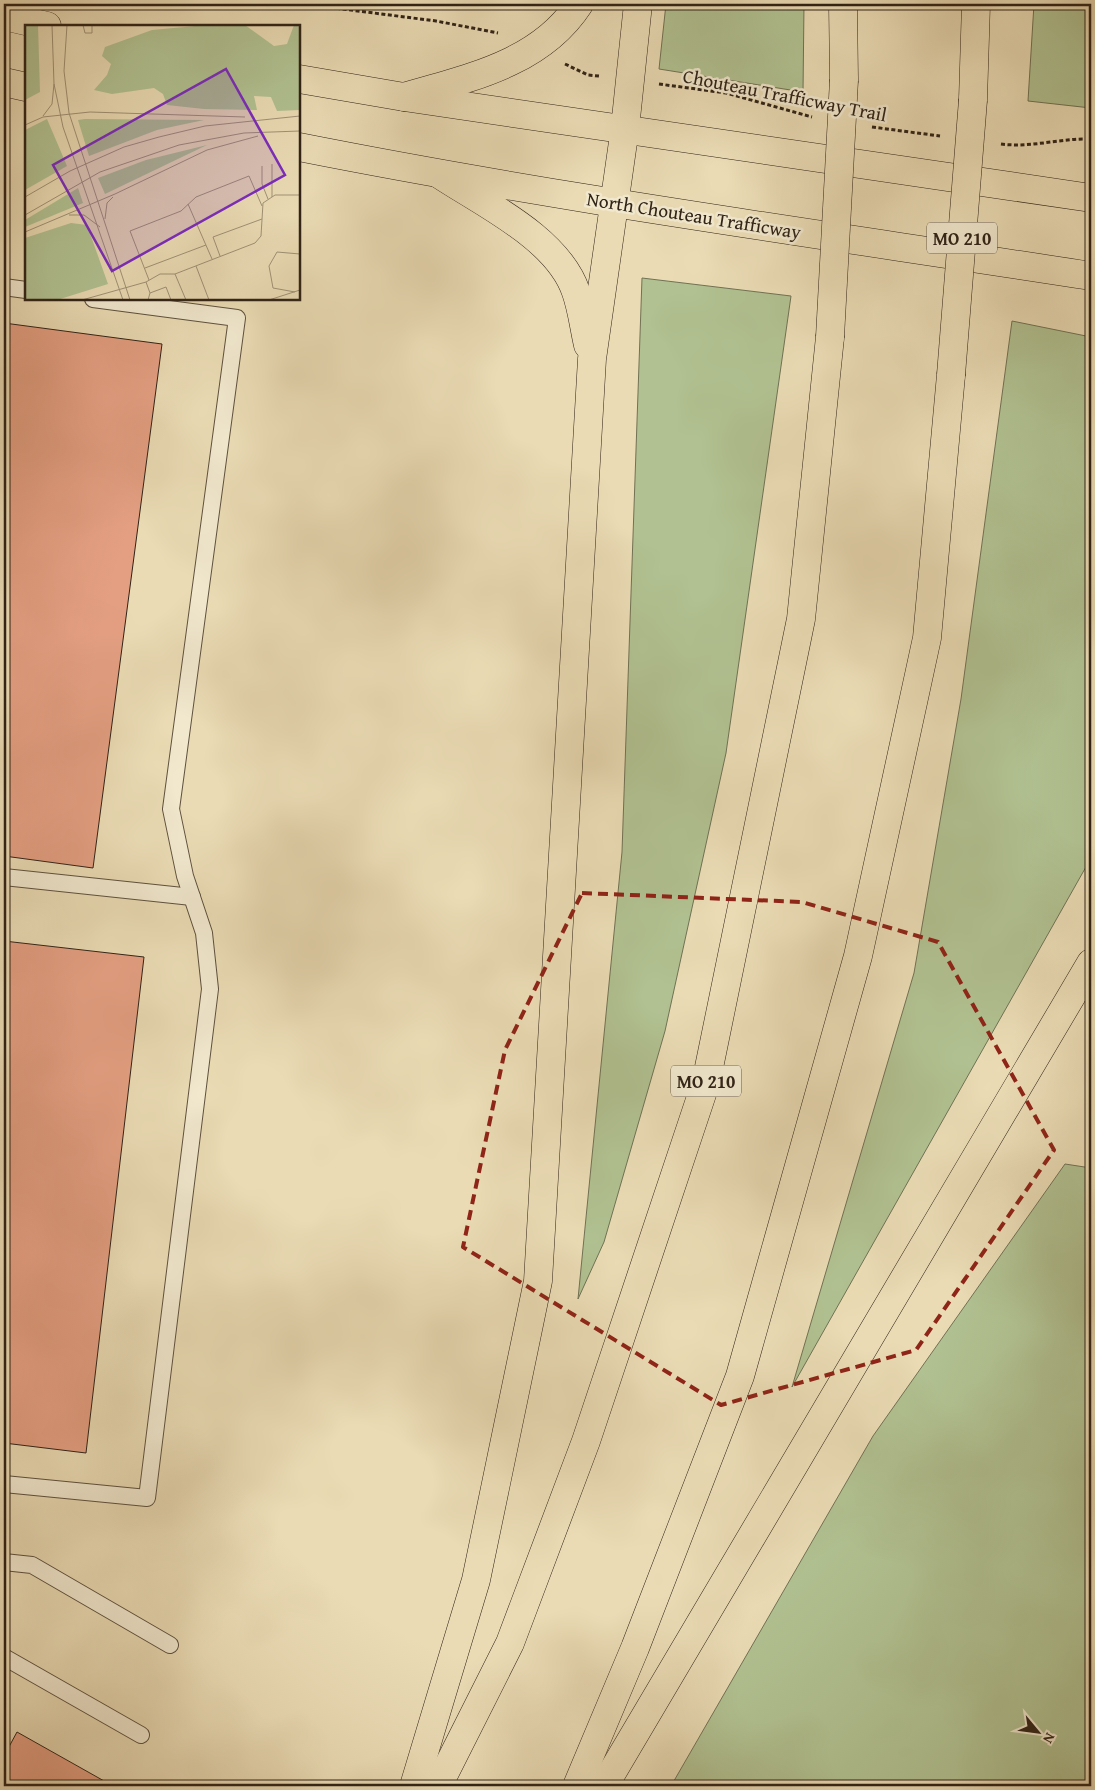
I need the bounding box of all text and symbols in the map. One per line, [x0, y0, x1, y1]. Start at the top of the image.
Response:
inset map [25, 25, 300, 300]
street label: Chouteau Trafficway Trail [681, 62, 889, 128]
street label: North Chouteau Trafficway [585, 184, 804, 246]
road number: MO 210 [927, 222, 997, 254]
road number: MO 210 [671, 1066, 741, 1096]
north arrow [1012, 1708, 1062, 1758]
text: N [1038, 1729, 1060, 1748]

